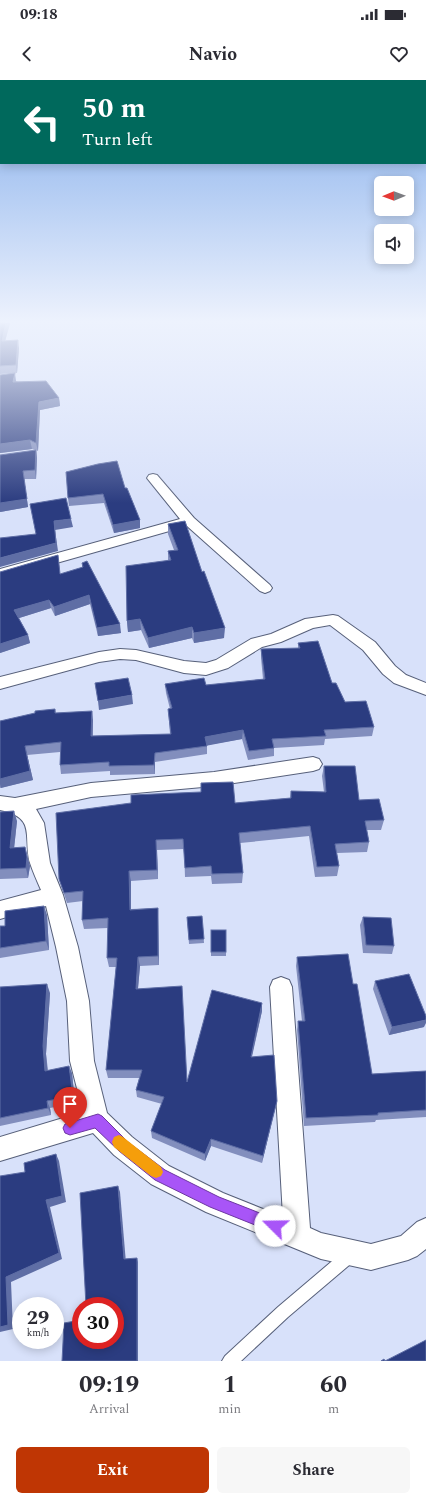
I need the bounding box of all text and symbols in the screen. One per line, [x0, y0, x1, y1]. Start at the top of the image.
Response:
text: 09:18 [20, 3, 58, 26]
text: Navio [189, 41, 237, 68]
icon: back [16, 43, 38, 65]
icon: heart [388, 43, 410, 65]
text: 50 m [82, 87, 146, 130]
icon: left [16, 96, 68, 148]
text: Turn left [82, 126, 153, 153]
north arrow [374, 176, 414, 216]
map controls [374, 176, 414, 264]
button: sound [374, 224, 414, 264]
pin [53, 1087, 87, 1128]
icon: arrive [59, 1093, 81, 1115]
position arrow [254, 1205, 296, 1247]
speed limit sign: 30 [72, 1297, 124, 1349]
text: 29 [27, 1303, 49, 1333]
text: km/h [27, 1325, 49, 1341]
text: 09:19 [79, 1367, 139, 1403]
text: 1 [223, 1367, 236, 1403]
text: 60 [320, 1367, 347, 1403]
text: Arrival [89, 1399, 129, 1419]
text: min [218, 1399, 241, 1419]
text: m [328, 1399, 339, 1419]
button: Exit [16, 1447, 209, 1493]
button: Share [217, 1447, 410, 1493]

